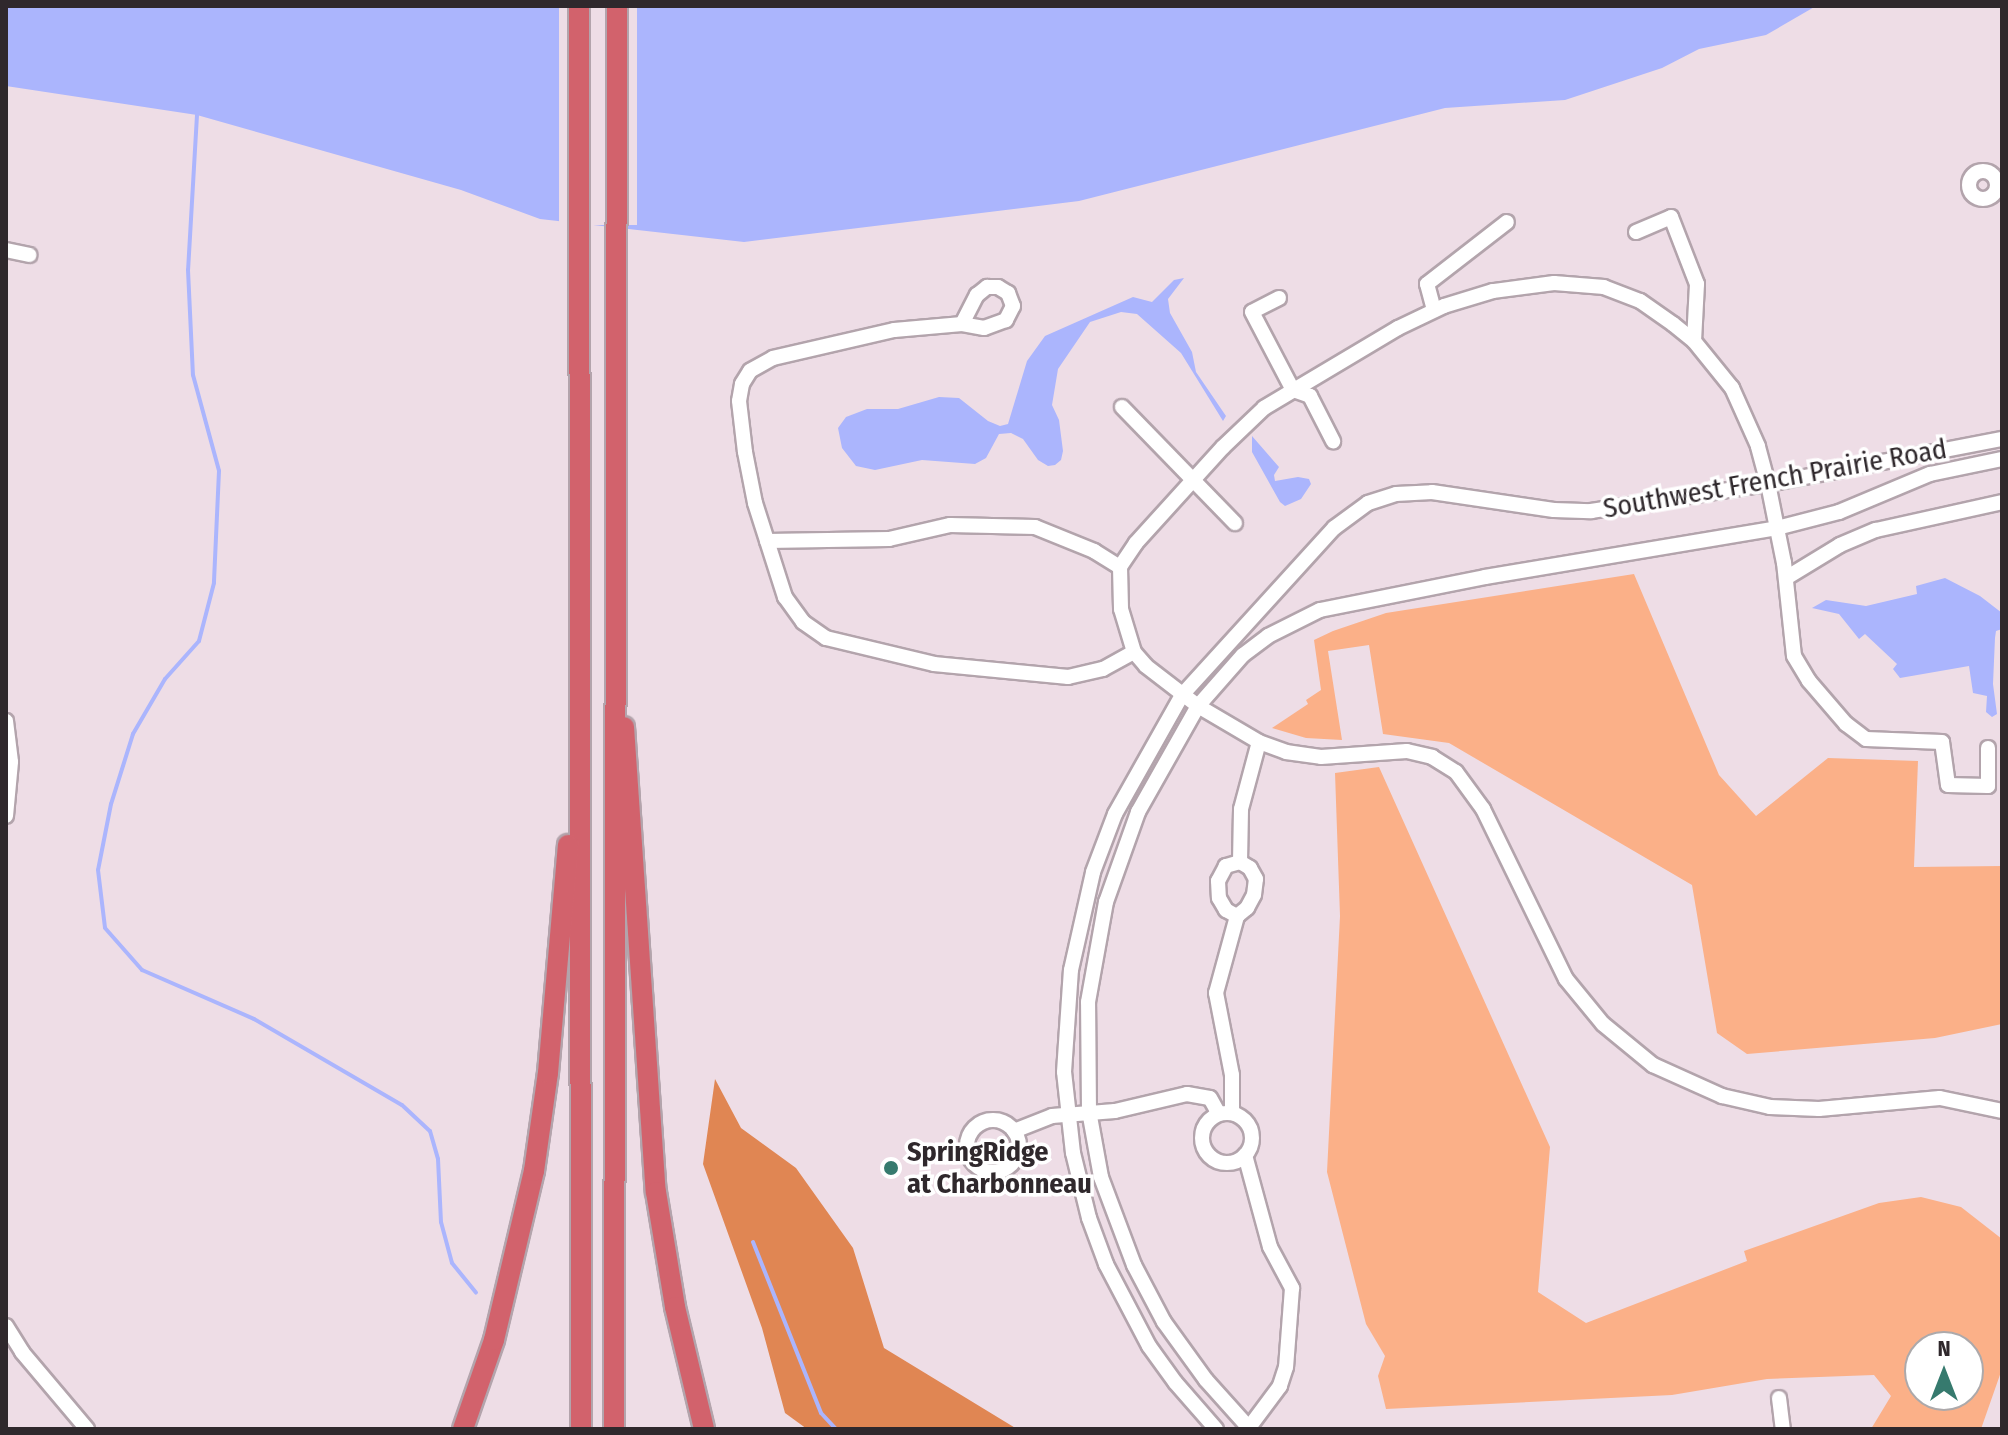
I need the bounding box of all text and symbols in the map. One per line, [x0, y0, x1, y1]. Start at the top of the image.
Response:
street label: Southwest French Prairie Road [1601, 432, 1949, 526]
place label: SpringRidge at Charbonneau [907, 1135, 1092, 1201]
marker: SpringRidge at Charbonneau [882, 1159, 900, 1177]
north arrow [1904, 1331, 1984, 1411]
text: N [1937, 1335, 1951, 1362]

